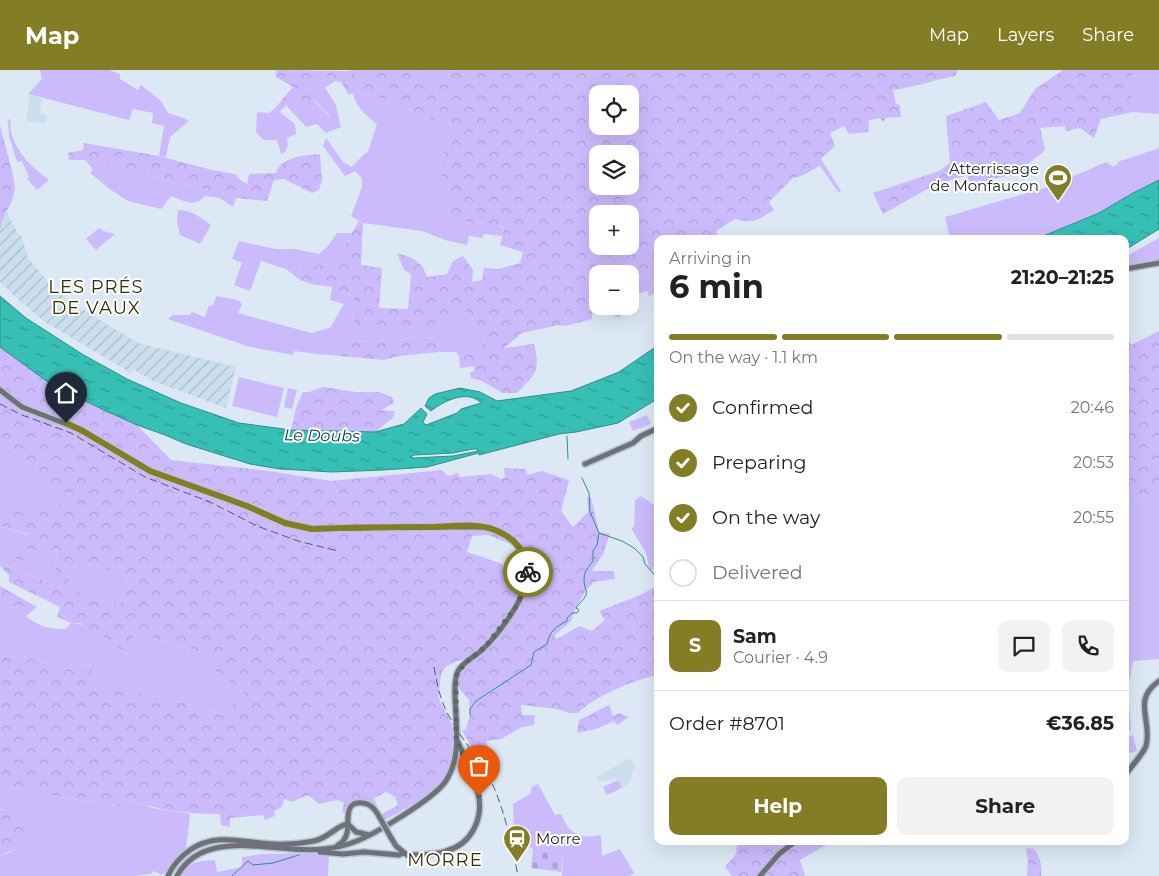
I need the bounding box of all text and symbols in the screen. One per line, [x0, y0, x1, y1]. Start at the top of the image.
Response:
text: Map [25, 21, 79, 50]
text: Map [929, 24, 969, 46]
text: Layers [997, 24, 1054, 46]
text: Share [1082, 24, 1134, 46]
map controls [589, 85, 639, 315]
button: locate [589, 85, 639, 135]
button: layers [589, 145, 639, 195]
place label: Atterrissage de Monfaucon [930, 159, 1039, 195]
sports icon: Atterrissage de Monfaucon [1043, 163, 1073, 202]
button: + [589, 205, 639, 255]
text: Arriving in [669, 249, 751, 268]
button: − [589, 265, 639, 315]
text: 21:20–21:25 [1011, 266, 1114, 289]
text: 6 min [669, 267, 764, 306]
district label: LES PRÉS DE VAUX [48, 276, 144, 319]
text: On the way · 1.1 km [669, 348, 818, 367]
pin [45, 372, 87, 423]
icon: home [52, 379, 80, 407]
icon: check [669, 394, 697, 422]
text: Confirmed [712, 396, 813, 419]
text: 20:46 [1071, 398, 1114, 417]
water label: Le Doubs [284, 425, 360, 446]
icon: check [669, 449, 697, 477]
text: Preparing [712, 451, 807, 474]
text: 20:53 [1073, 453, 1114, 472]
icon: check [669, 504, 697, 532]
text: On the way [712, 506, 820, 529]
text: 20:55 [1073, 508, 1114, 527]
courier [503, 547, 553, 597]
icon: bike [514, 558, 542, 586]
text: Delivered [712, 561, 803, 584]
button: chat [998, 620, 1050, 672]
button: phone [1062, 620, 1114, 672]
text: Sam [733, 625, 777, 648]
text: S [689, 634, 701, 657]
text: Courier · 4.9 [733, 648, 828, 667]
text: Order #8701 [669, 712, 785, 735]
text: €36.85 [1046, 712, 1114, 735]
pin [458, 745, 500, 796]
icon: bag [465, 752, 493, 780]
button: Help [669, 777, 887, 835]
button: Share [897, 777, 1114, 835]
station icon: Morre [502, 824, 532, 863]
place label: Morre [536, 829, 581, 848]
district label: MORRE [407, 849, 483, 871]

